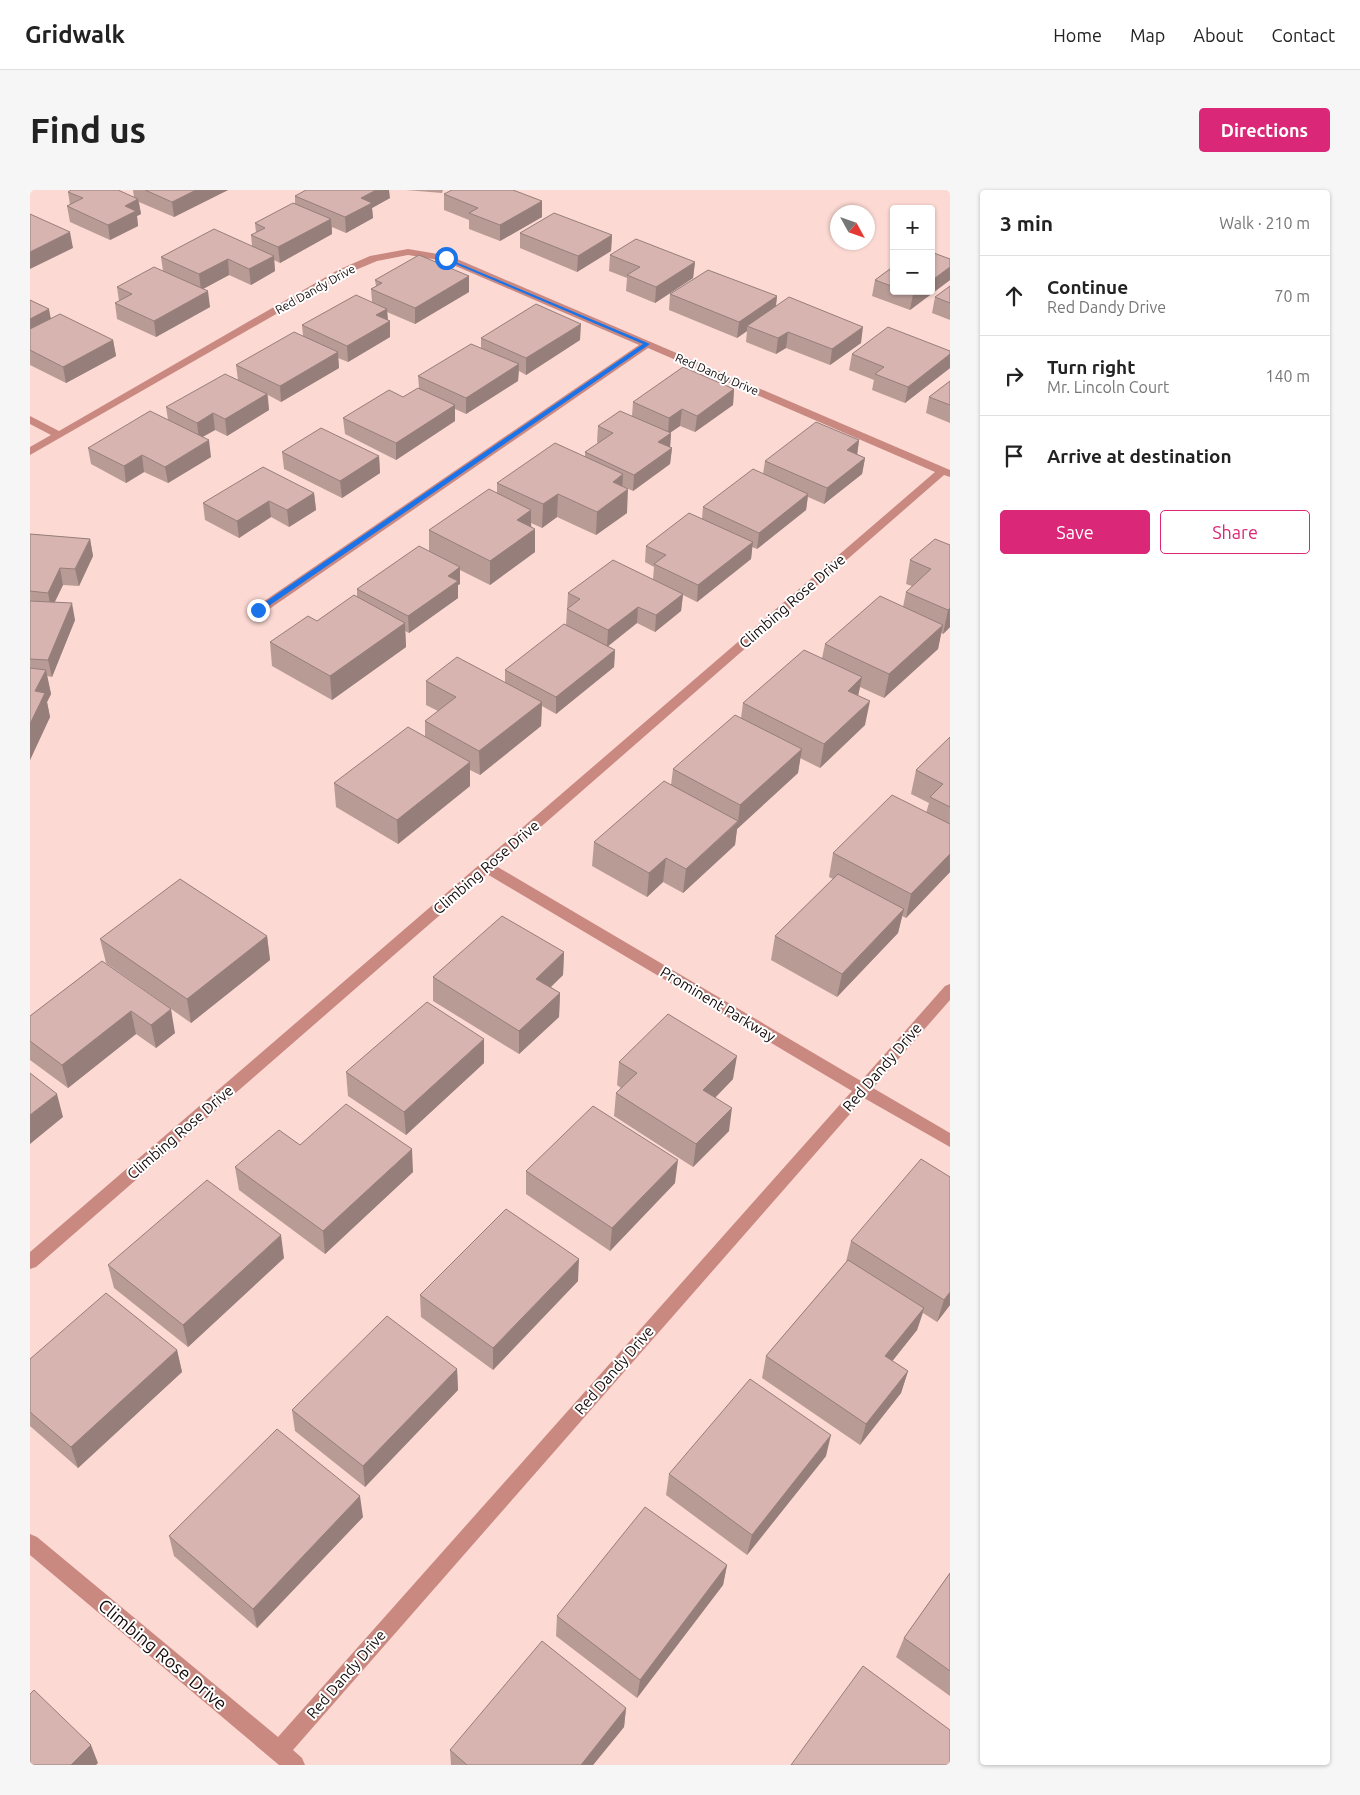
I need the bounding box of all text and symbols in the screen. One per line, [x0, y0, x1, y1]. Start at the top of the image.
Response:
text: Gridwalk [25, 21, 125, 48]
text: Home [1053, 25, 1102, 45]
text: Map [1130, 25, 1165, 45]
text: About [1193, 25, 1243, 45]
text: Contact [1271, 25, 1335, 45]
button: Directions [1199, 108, 1330, 152]
text: Find us [30, 110, 146, 150]
north arrow [830, 205, 875, 250]
map controls [890, 205, 935, 295]
button: + [890, 205, 935, 250]
text: 3 min [1000, 211, 1053, 235]
text: Walk · 210 m [1219, 214, 1310, 232]
route start [435, 247, 458, 270]
button: − [890, 250, 935, 295]
street label: Red Dandy Drive [273, 262, 357, 316]
text: Continue [1047, 276, 1128, 298]
icon: ahead [1000, 282, 1028, 310]
text: 70 m [1274, 287, 1310, 305]
text: Red Dandy Drive [1047, 298, 1166, 316]
street label: Red Dandy Drive [673, 351, 761, 397]
text: Turn right [1047, 356, 1135, 378]
icon: right [1000, 362, 1028, 390]
text: 140 m [1265, 367, 1310, 385]
text: Mr. Lincoln Court [1047, 378, 1169, 396]
icon: arrive [1000, 442, 1028, 470]
text: Arrive at destination [1047, 445, 1232, 467]
button: Save [1000, 510, 1150, 554]
button: Share [1160, 510, 1310, 554]
street label: Climbing Rose Drive [736, 550, 848, 652]
route end [247, 599, 270, 622]
street label: Climbing Rose Drive [430, 816, 542, 918]
street label: Prominent Parkway [657, 963, 779, 1045]
street label: Red Dandy Drive [839, 1019, 925, 1115]
street label: Climbing Rose Drive [124, 1081, 236, 1183]
street label: Red Dandy Drive [571, 1322, 657, 1418]
street label: Climbing Rose Drive [95, 1594, 231, 1714]
street label: Red Dandy Drive [303, 1626, 389, 1722]

